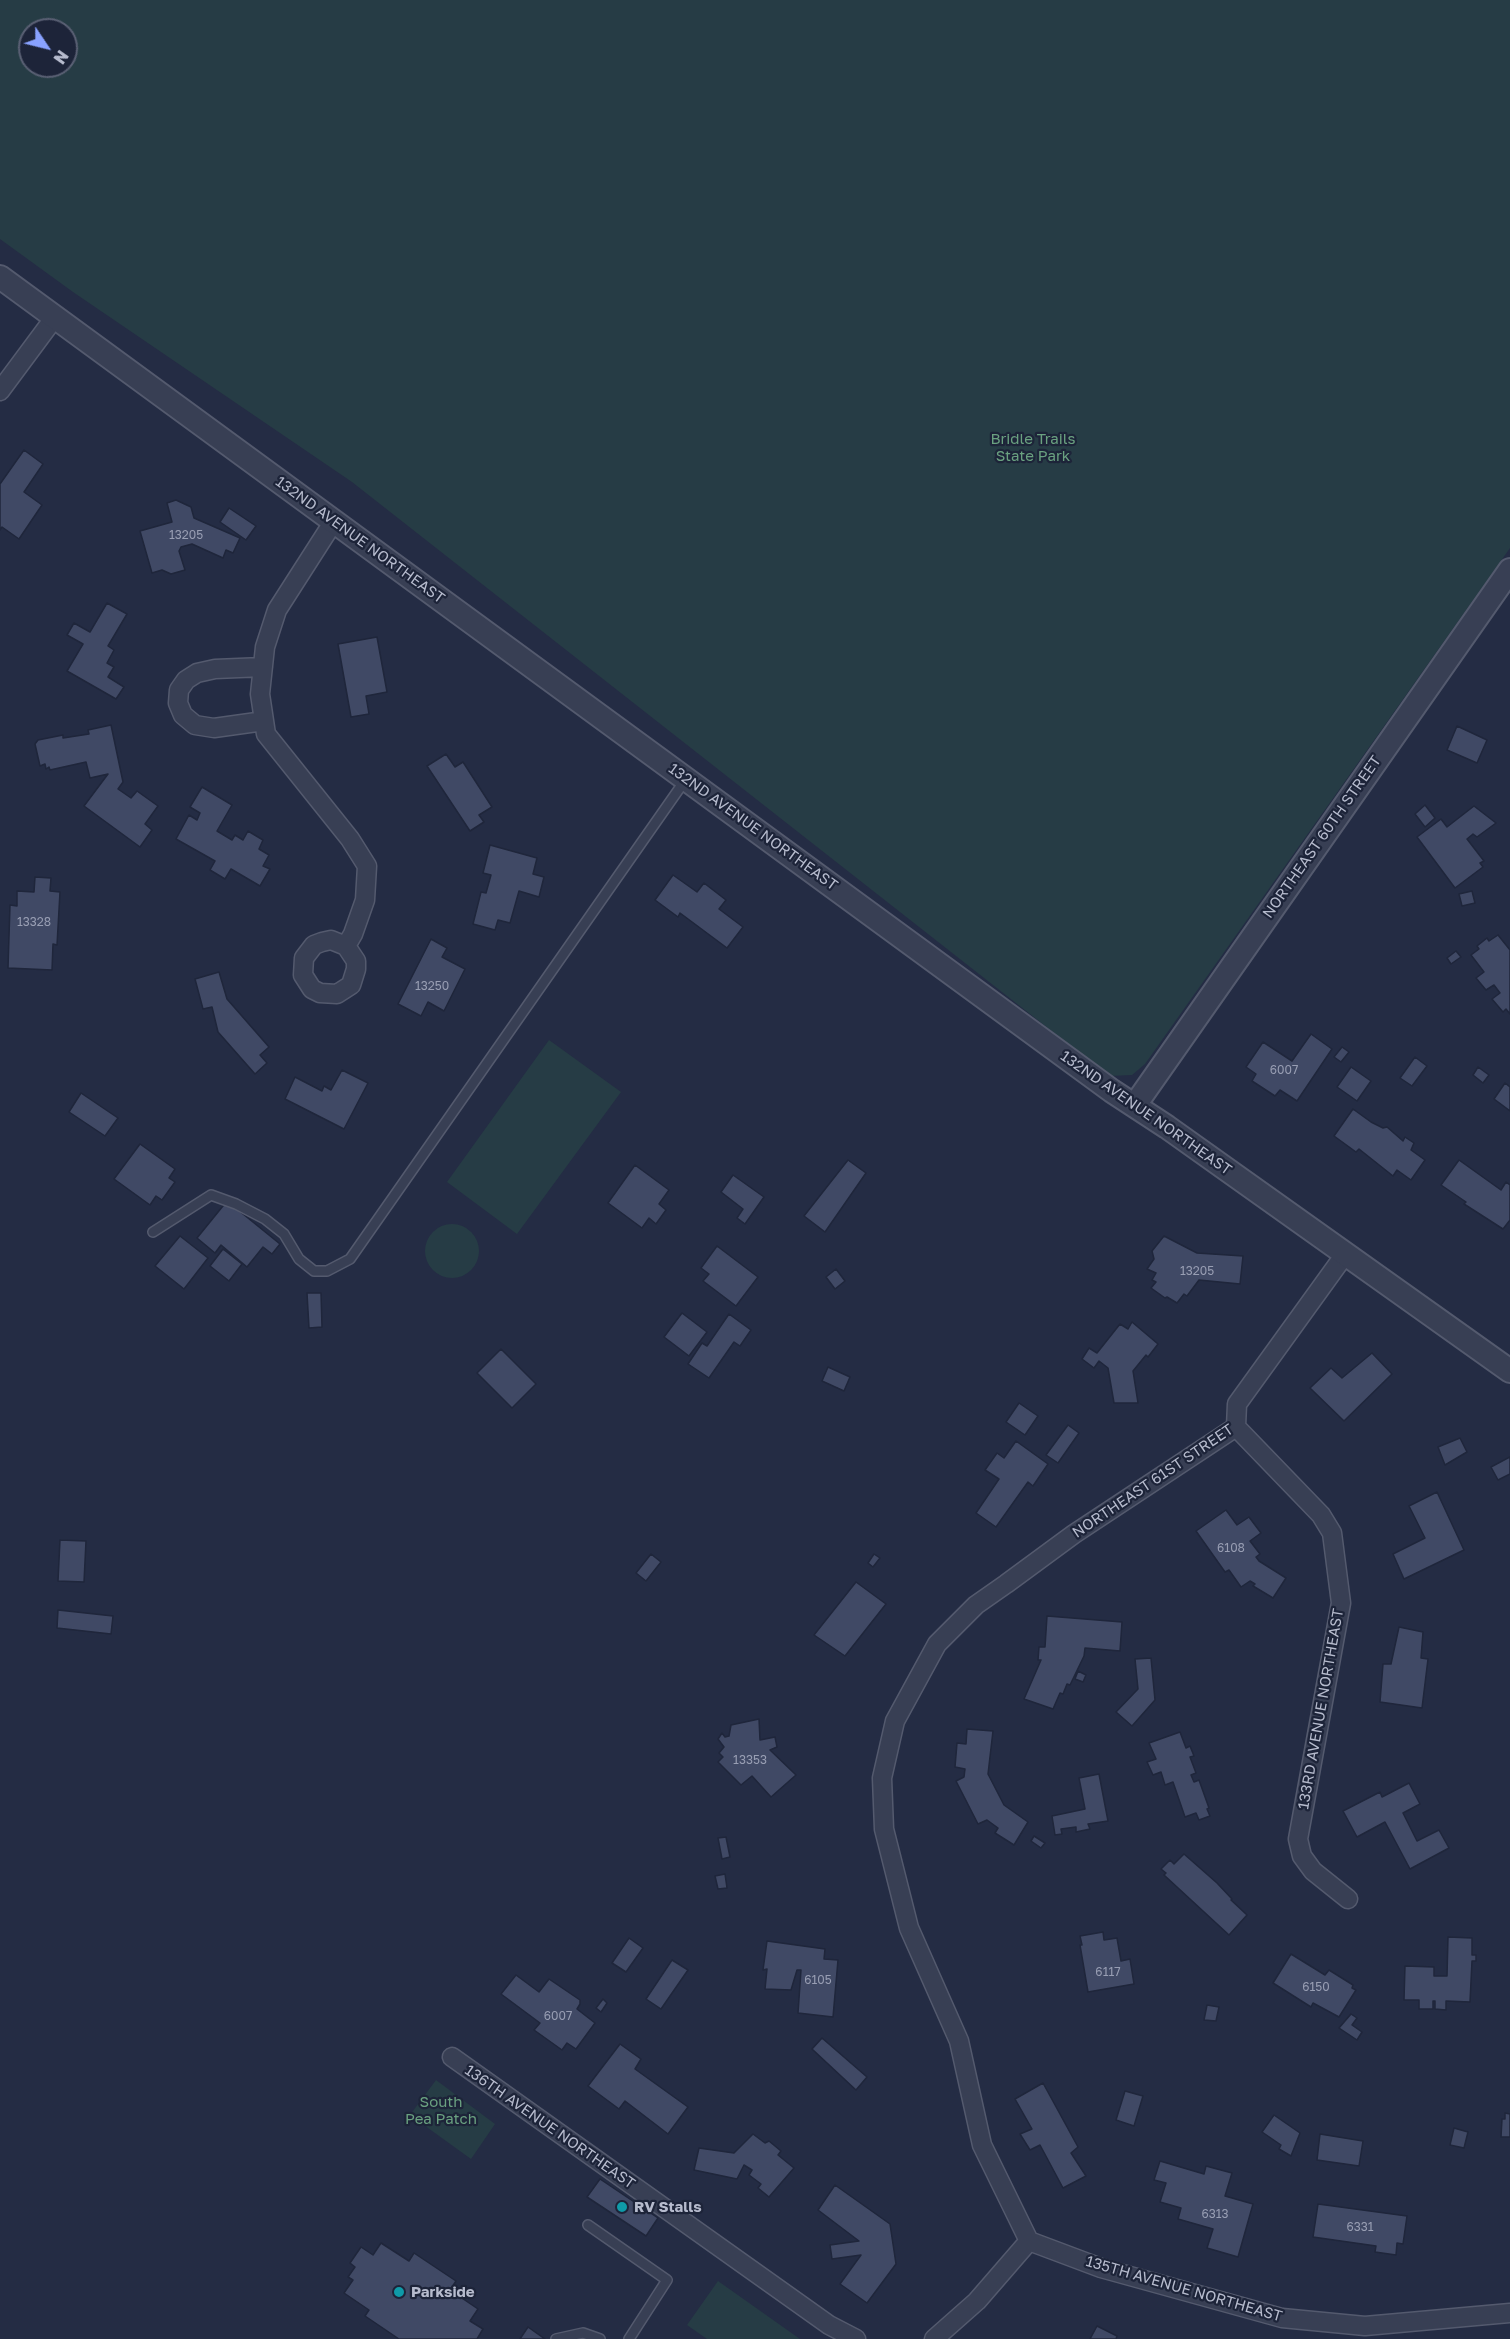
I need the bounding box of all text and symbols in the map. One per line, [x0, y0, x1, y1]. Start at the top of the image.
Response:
north arrow [18, 18, 78, 78]
text: N [49, 46, 73, 68]
park label: Bridle Trails State Park [990, 430, 1076, 465]
street label: 132ND AVENUE NORTHEAST [272, 473, 448, 607]
house number: 13205 [169, 528, 203, 542]
street label: NORTHEAST 60TH STREET [1259, 752, 1385, 922]
street label: 132ND AVENUE NORTHEAST [665, 760, 841, 894]
house number: 13328 [17, 915, 51, 929]
house number: 13250 [415, 979, 449, 993]
street label: 132ND AVENUE NORTHEAST [1057, 1047, 1235, 1179]
house number: 6007 [1270, 1063, 1298, 1077]
house number: 13205 [1180, 1264, 1214, 1278]
street label: NORTHEAST 61ST STREET [1069, 1420, 1237, 1542]
house number: 6108 [1217, 1541, 1245, 1555]
street label: 133RD AVENUE NORTHEAST [1294, 1607, 1348, 1811]
house number: 13353 [733, 1753, 767, 1767]
house number: 6117 [1095, 1965, 1121, 1979]
house number: 6105 [804, 1973, 832, 1987]
house number: 6150 [1302, 1980, 1330, 1994]
house number: 6007 [544, 2009, 572, 2023]
street label: 136TH AVENUE NORTHEAST [461, 2061, 639, 2193]
park label: South Pea Patch [405, 2093, 477, 2128]
place label: RV Stalls [634, 2198, 702, 2216]
marker: RV Stalls [615, 2200, 629, 2214]
house number: 6313 [1201, 2207, 1229, 2221]
house number: 6331 [1346, 2220, 1374, 2234]
street label: 135TH AVENUE NORTHEAST [1084, 2252, 1284, 2326]
place label: Parkside [411, 2283, 475, 2301]
marker: Parkside [392, 2285, 406, 2299]

